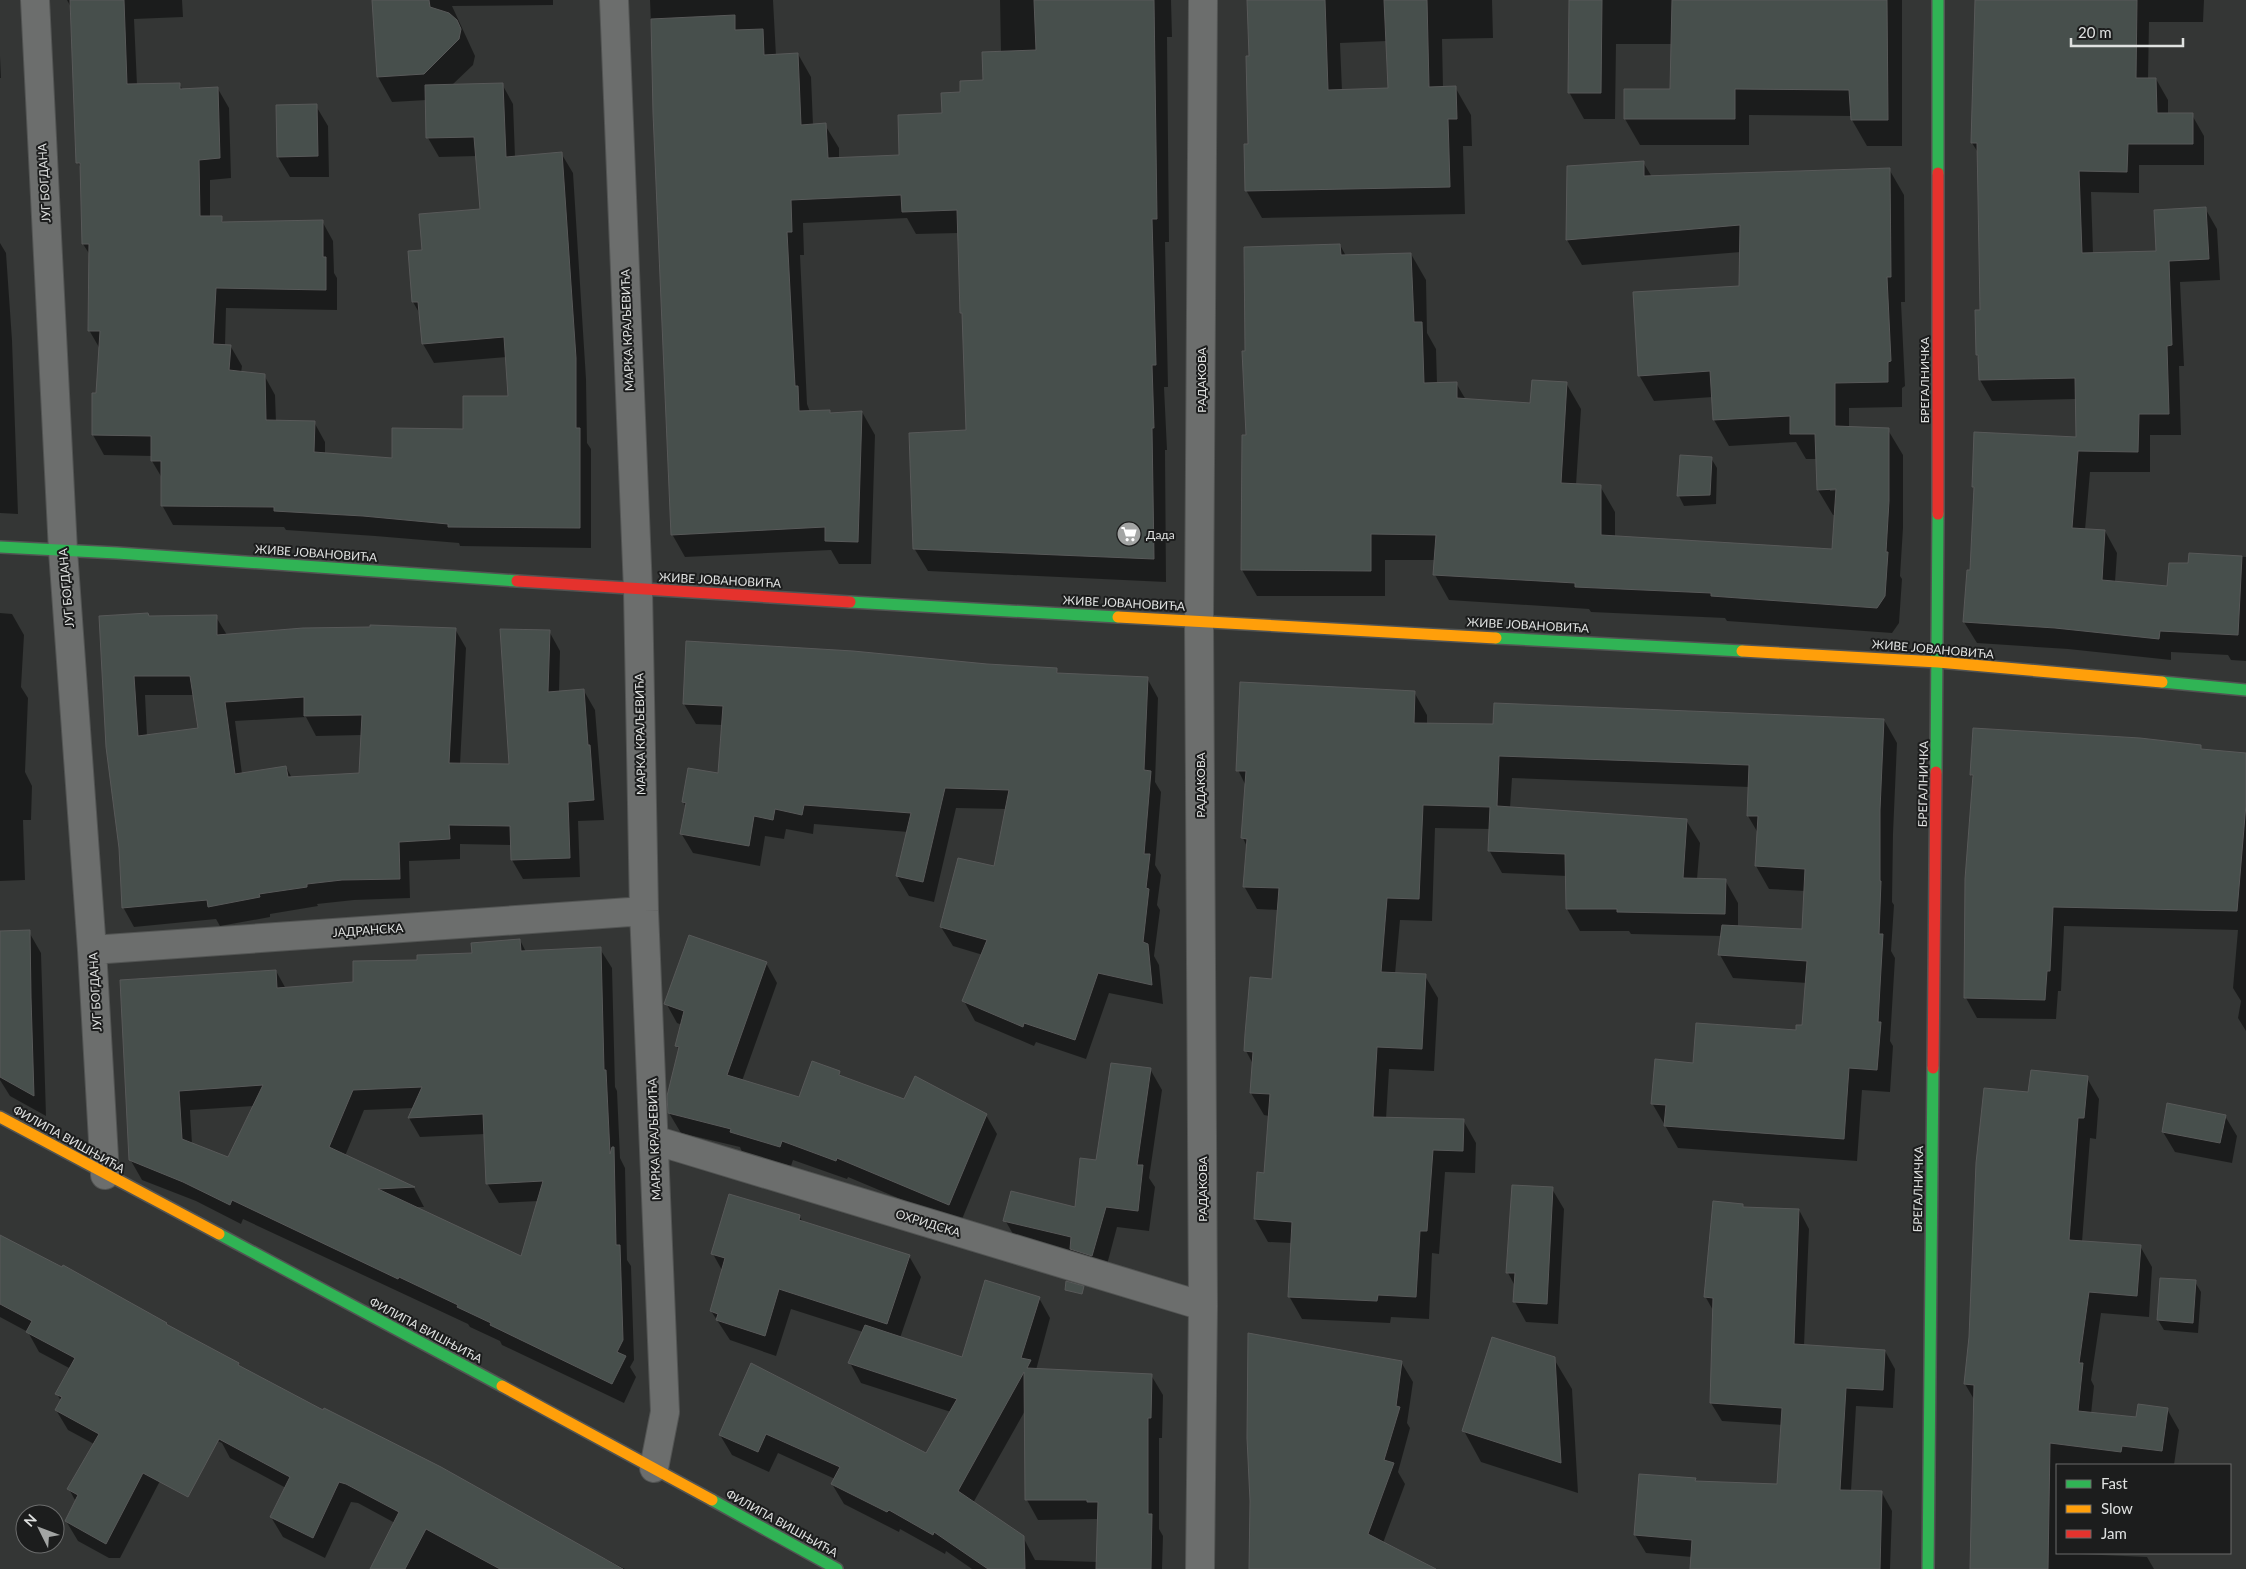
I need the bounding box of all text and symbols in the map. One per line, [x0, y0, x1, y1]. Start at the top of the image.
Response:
scale bar [2071, 15, 2184, 47]
text: 20 m [2078, 23, 2112, 41]
street label: ЈУГ БОГДАНА [34, 142, 54, 223]
street label: МАРКА КРАЉЕВИЋА [617, 268, 637, 391]
street label: БРЕГАЛНИЧКА [1917, 336, 1932, 423]
street label: РАДАКОВА [1194, 346, 1209, 413]
supermarket icon: Дада [1116, 521, 1142, 547]
place label: Дада [1146, 527, 1175, 542]
street label: ЖИВЕ ЈОВАНОВИЋА [254, 541, 379, 565]
street label: ЈУГ БОГДАНА [55, 547, 77, 628]
street label: ЖИВЕ ЈОВАНОВИЋА [658, 569, 782, 591]
street label: ЖИВЕ ЈОВАНОВИЋА [1062, 592, 1186, 614]
street label: ЖИВЕ ЈОВАНОВИЋА [1466, 614, 1590, 636]
street label: ЖИВЕ ЈОВАНОВИЋА [1871, 636, 1996, 662]
street label: МАРКА КРАЉЕВИЋА [631, 672, 649, 795]
street label: БРЕГАЛНИЧКА [1915, 740, 1931, 827]
street label: РАДАКОВА [1193, 751, 1208, 818]
street label: ЈАДРАНСКА [332, 920, 405, 940]
street label: ЈУГ БОГДАНА [85, 951, 105, 1032]
street label: МАРКА КРАЉЕВИЋА [644, 1077, 664, 1200]
street label: ФИЛИПА ВИШЊИЋА [10, 1102, 128, 1176]
street label: БРЕГАЛНИЧКА [1910, 1145, 1926, 1232]
street label: РАДАКОВА [1195, 1155, 1210, 1222]
street label: ОХРИДСКА [894, 1206, 963, 1240]
street label: ФИЛИПА ВИШЊИЋА [367, 1294, 486, 1367]
legend [2056, 1464, 2231, 1554]
text: Fast [2101, 1474, 2128, 1492]
street label: ФИЛИПА ВИШЊИЋА [723, 1486, 841, 1560]
text: Slow [2101, 1499, 2133, 1517]
north arrow [15, 1504, 65, 1554]
text: N [20, 1510, 40, 1530]
text: Jam [2101, 1524, 2127, 1542]

